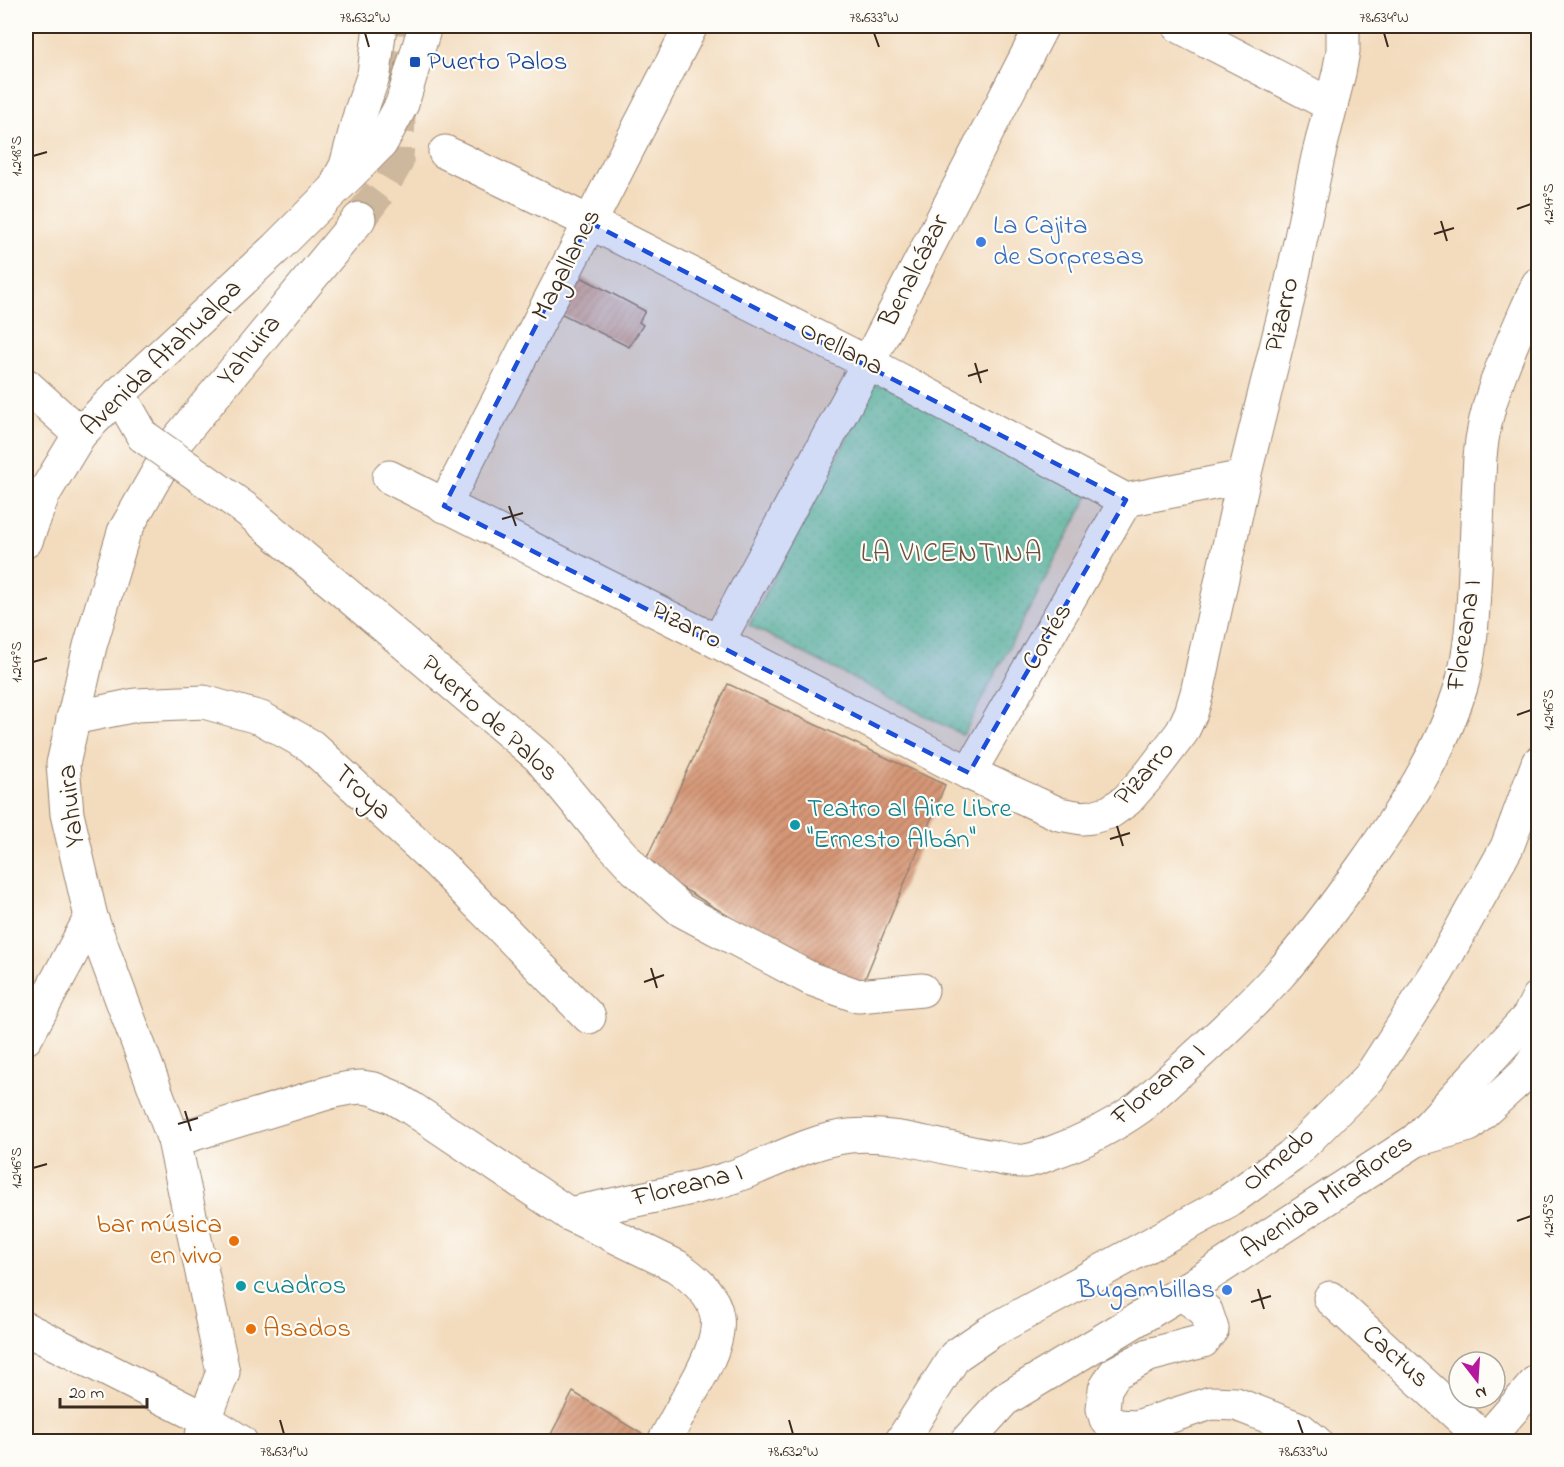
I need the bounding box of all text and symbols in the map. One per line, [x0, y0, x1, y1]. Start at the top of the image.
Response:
text: 78.632°W [340, 7, 390, 29]
text: 78.633°W [849, 7, 899, 29]
text: 78.634°W [1359, 7, 1409, 29]
place label: Puerto Palos [427, 43, 568, 82]
marker: Puerto Palos [408, 55, 422, 69]
text: 1.248°S [6, 135, 28, 176]
text: 1.247°S [1538, 183, 1560, 225]
street label: Magallanes [522, 202, 612, 328]
street label: Benalcázar [869, 207, 960, 335]
place label: La Cajita de Sorpresas [993, 207, 1144, 277]
marker: La Cajita de Sorpresas [974, 235, 988, 249]
street label: Avenida Atahualpa [72, 271, 252, 445]
street label: Pizarro [1256, 274, 1310, 356]
street label: Yahuira [209, 306, 291, 396]
street label: Orellana [792, 311, 890, 387]
district label: LA VICENTINA [861, 534, 1043, 575]
street label: Floreana I [1437, 577, 1493, 694]
street label: Pizarro [643, 591, 729, 661]
street label: Cortés [1013, 596, 1083, 678]
text: 1.247°S [6, 641, 28, 683]
street label: Puerto de Palos [411, 646, 567, 792]
text: 1.246°S [1538, 689, 1560, 731]
street label: Pizarro [1105, 733, 1185, 815]
street label: Troya [324, 756, 400, 830]
street label: Yahuira [48, 763, 96, 849]
place label: Teatro al Aire Libre "Ernesto Albán" [807, 790, 1012, 860]
marker: Teatro al Aire Libre "Ernesto Albán" [788, 818, 802, 832]
street label: Floreana I [1103, 1034, 1214, 1137]
street label: Olmedo [1234, 1118, 1324, 1202]
street label: Avenida Miraflores [1233, 1125, 1421, 1269]
text: 1.246°S [6, 1147, 28, 1189]
street label: Floreana I [628, 1154, 747, 1219]
text: 1.245°S [1538, 1194, 1560, 1238]
place label: bar música en vivo [97, 1206, 222, 1276]
marker: bar música en vivo [227, 1234, 241, 1248]
place label: cuadros [253, 1267, 346, 1306]
place label: Bugambillas [1076, 1271, 1215, 1310]
marker: cuadros [234, 1279, 248, 1293]
marker: Bugambillas [1220, 1283, 1234, 1297]
place label: Asados [263, 1310, 351, 1349]
street label: Cactus [1352, 1316, 1438, 1398]
marker: Asados [244, 1322, 258, 1336]
north arrow [1447, 1350, 1507, 1410]
scale bar [60, 1371, 147, 1409]
text: N [1472, 1379, 1489, 1406]
text: 20 m [69, 1381, 104, 1407]
text: 78.631°W [260, 1441, 308, 1463]
text: 78.632°W [768, 1441, 818, 1463]
text: 78.633°W [1278, 1441, 1328, 1463]

